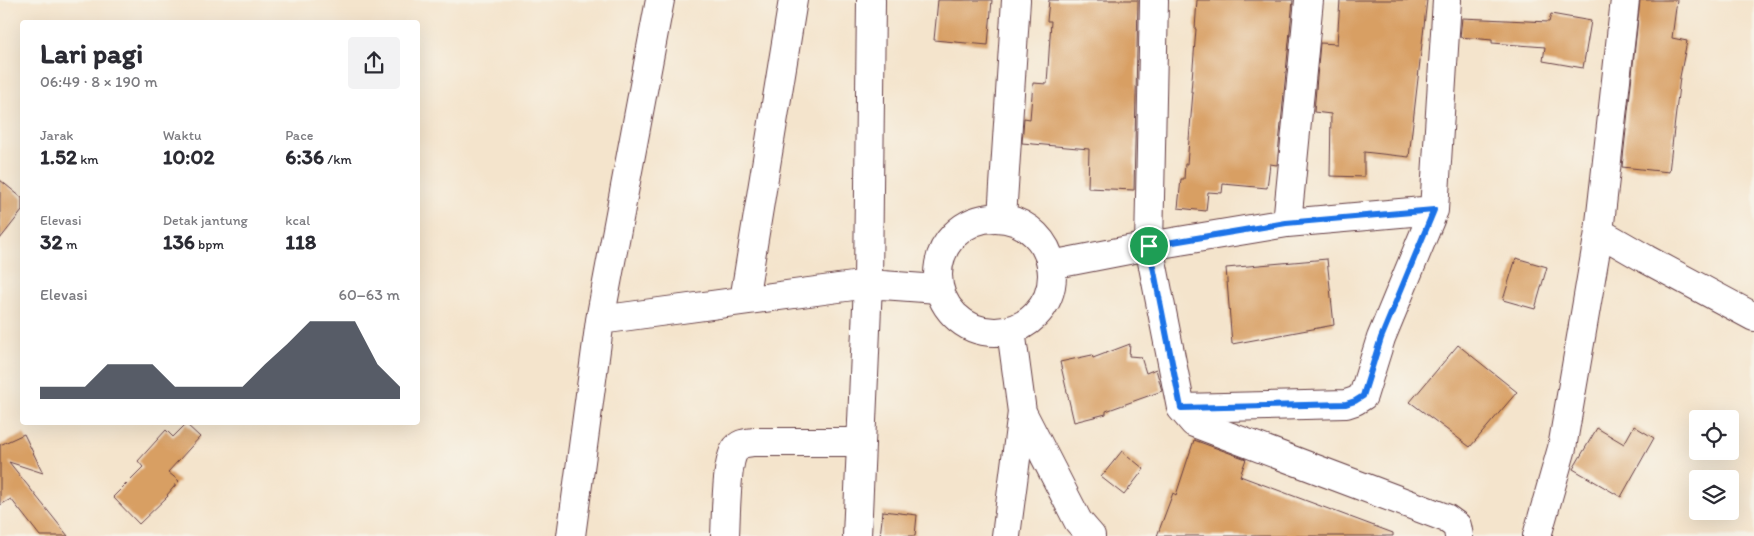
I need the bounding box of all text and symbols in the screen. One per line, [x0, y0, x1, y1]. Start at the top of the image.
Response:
text: Lari pagi [40, 36, 143, 70]
button: share [348, 37, 400, 89]
text: 06:49 · 8 × 190 m [40, 72, 158, 91]
text: Jarak [40, 127, 73, 144]
text: Waktu [163, 127, 202, 144]
text: Pace [285, 127, 313, 144]
text: 1.52 [40, 144, 77, 169]
text: 10:02 [163, 144, 214, 169]
text: 6:36 [285, 144, 324, 169]
text: km [77, 151, 99, 168]
text: /km [324, 151, 352, 168]
text: Elevasi [40, 212, 82, 229]
text: Detak jantung [163, 212, 248, 229]
text: kcal [285, 212, 310, 229]
pin [1128, 225, 1170, 267]
text: 32 [40, 229, 63, 254]
text: 136 [163, 229, 195, 254]
text: 118 [285, 229, 316, 254]
icon: arrive [1135, 232, 1163, 260]
text: m [63, 236, 77, 253]
text: bpm [195, 236, 224, 253]
text: Elevasi [40, 285, 88, 304]
text: 60–63 m [339, 285, 400, 304]
map controls [1689, 410, 1739, 520]
button: locate [1689, 410, 1739, 460]
button: layers [1689, 470, 1739, 520]

